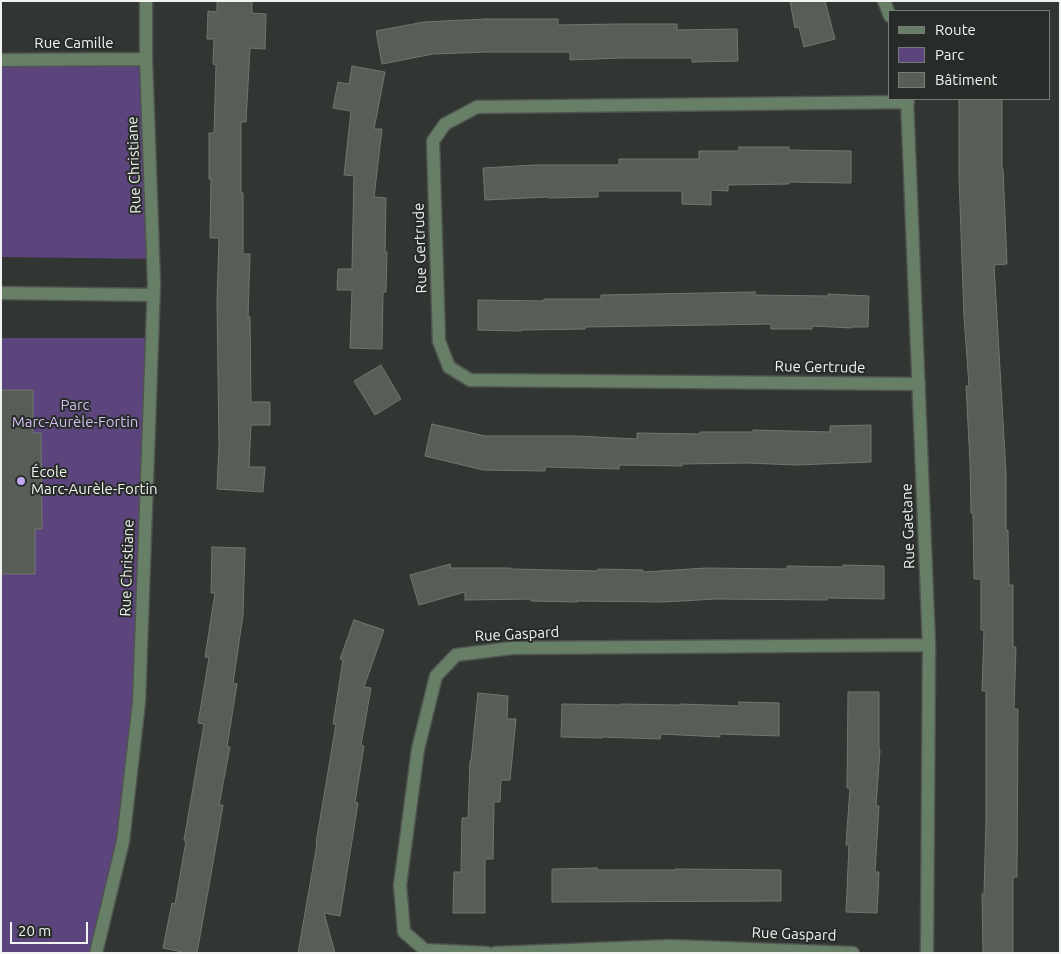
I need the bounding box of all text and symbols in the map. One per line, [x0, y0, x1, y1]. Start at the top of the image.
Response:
legend [888, 10, 1051, 100]
text: Route [935, 21, 976, 38]
street label: Rue Camille [34, 34, 114, 52]
text: Parc [935, 46, 964, 63]
text: Bâtiment [935, 71, 997, 88]
street label: Rue Christiane [123, 116, 145, 214]
street label: Rue Gertrude [409, 202, 431, 294]
street label: Rue Gertrude [774, 357, 866, 377]
park label: Parc Marc-Aurèle-Fortin [12, 396, 138, 431]
place label: École Marc-Aurèle-Fortin [31, 463, 158, 498]
marker: École Marc-Aurèle-Fortin [15, 475, 27, 487]
street label: Rue Gaetane [898, 483, 918, 569]
street label: Rue Christiane [116, 519, 138, 617]
street label: Rue Gaspard [474, 623, 560, 645]
scale bar [12, 912, 90, 944]
text: 20 m [18, 922, 51, 939]
street label: Rue Gaspard [751, 924, 837, 944]

